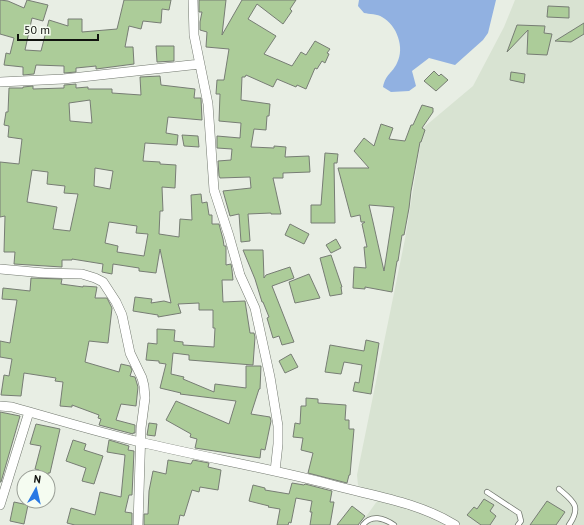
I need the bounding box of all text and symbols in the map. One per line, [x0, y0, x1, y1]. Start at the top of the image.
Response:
scale bar [18, 16, 98, 42]
text: 50 m [24, 22, 50, 37]
north arrow [16, 469, 56, 509]
text: N [33, 472, 42, 487]

